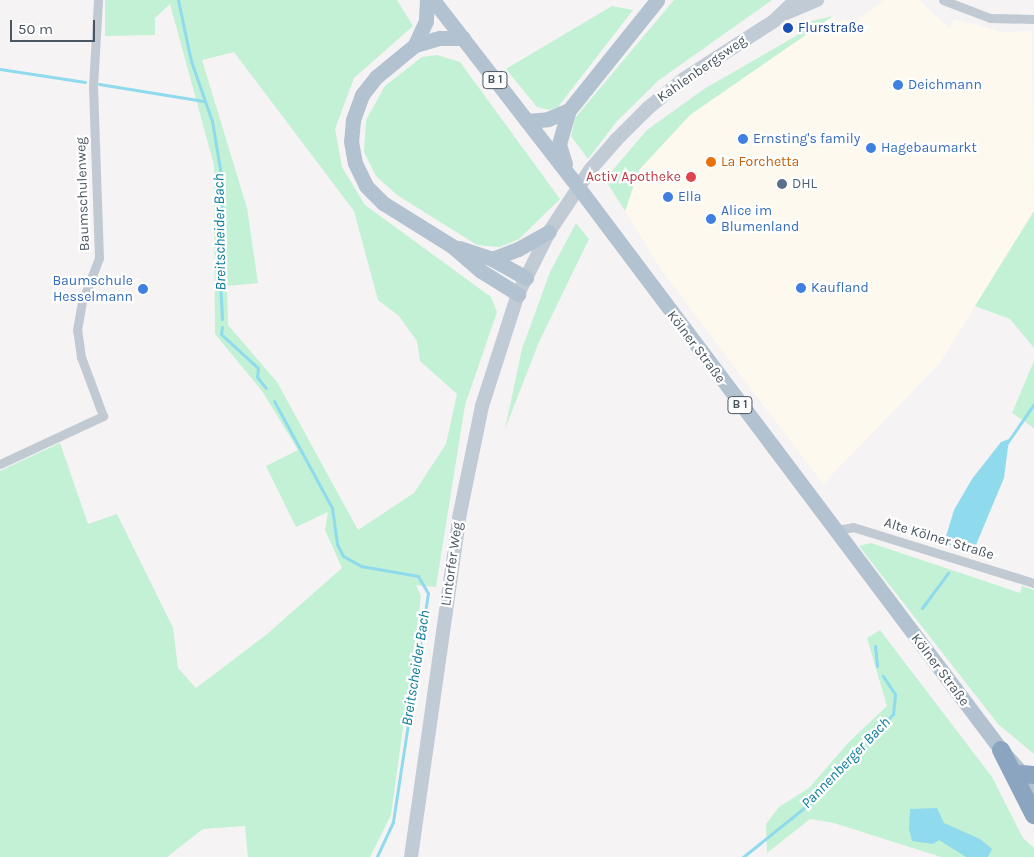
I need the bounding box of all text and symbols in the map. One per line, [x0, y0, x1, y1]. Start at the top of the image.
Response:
scale bar [12, 10, 98, 42]
text: 50 m [18, 20, 53, 38]
place label: Flurstraße [798, 20, 864, 36]
marker: Flurstraße [782, 22, 794, 34]
street label: Kahlenbergsweg [654, 32, 750, 106]
road number: B 1 [481, 70, 509, 90]
place label: Deichmann [908, 77, 982, 93]
marker: Deichmann [892, 79, 904, 91]
place label: Ernsting's family [753, 131, 860, 147]
marker: Ernsting's family [737, 133, 749, 145]
street label: Baumschulenweg [73, 137, 93, 251]
place label: Hagebaumarkt [881, 140, 977, 156]
marker: Hagebaumarkt [865, 142, 877, 154]
place label: La Forchetta [721, 154, 799, 170]
marker: La Forchetta [705, 156, 717, 168]
place label: Activ Apotheke [586, 169, 681, 185]
marker: Activ Apotheke [685, 171, 697, 183]
water label: Breitscheider Bach [210, 173, 230, 291]
place label: DHL [792, 176, 817, 192]
marker: DHL [776, 178, 788, 190]
place label: Ella [678, 189, 701, 205]
marker: Ella [662, 191, 674, 203]
place label: Alice im Blumenland [721, 203, 799, 236]
marker: Alice im Blumenland [705, 213, 717, 225]
place label: Baumschule Hesselmann [52, 273, 133, 306]
place label: Kaufland [811, 280, 869, 296]
marker: Kaufland [795, 282, 807, 294]
marker: Baumschule Hesselmann [137, 283, 149, 295]
street label: Kölner Straße [663, 307, 729, 387]
road number: B 1 [726, 396, 754, 414]
street label: Alte Kölner Straße [882, 514, 996, 564]
street label: Lintorfer Weg [438, 521, 466, 607]
water label: Breitscheider Bach [398, 609, 434, 727]
street label: Kölner Straße [907, 630, 973, 710]
water label: Pannenberger Bach [798, 714, 894, 812]

